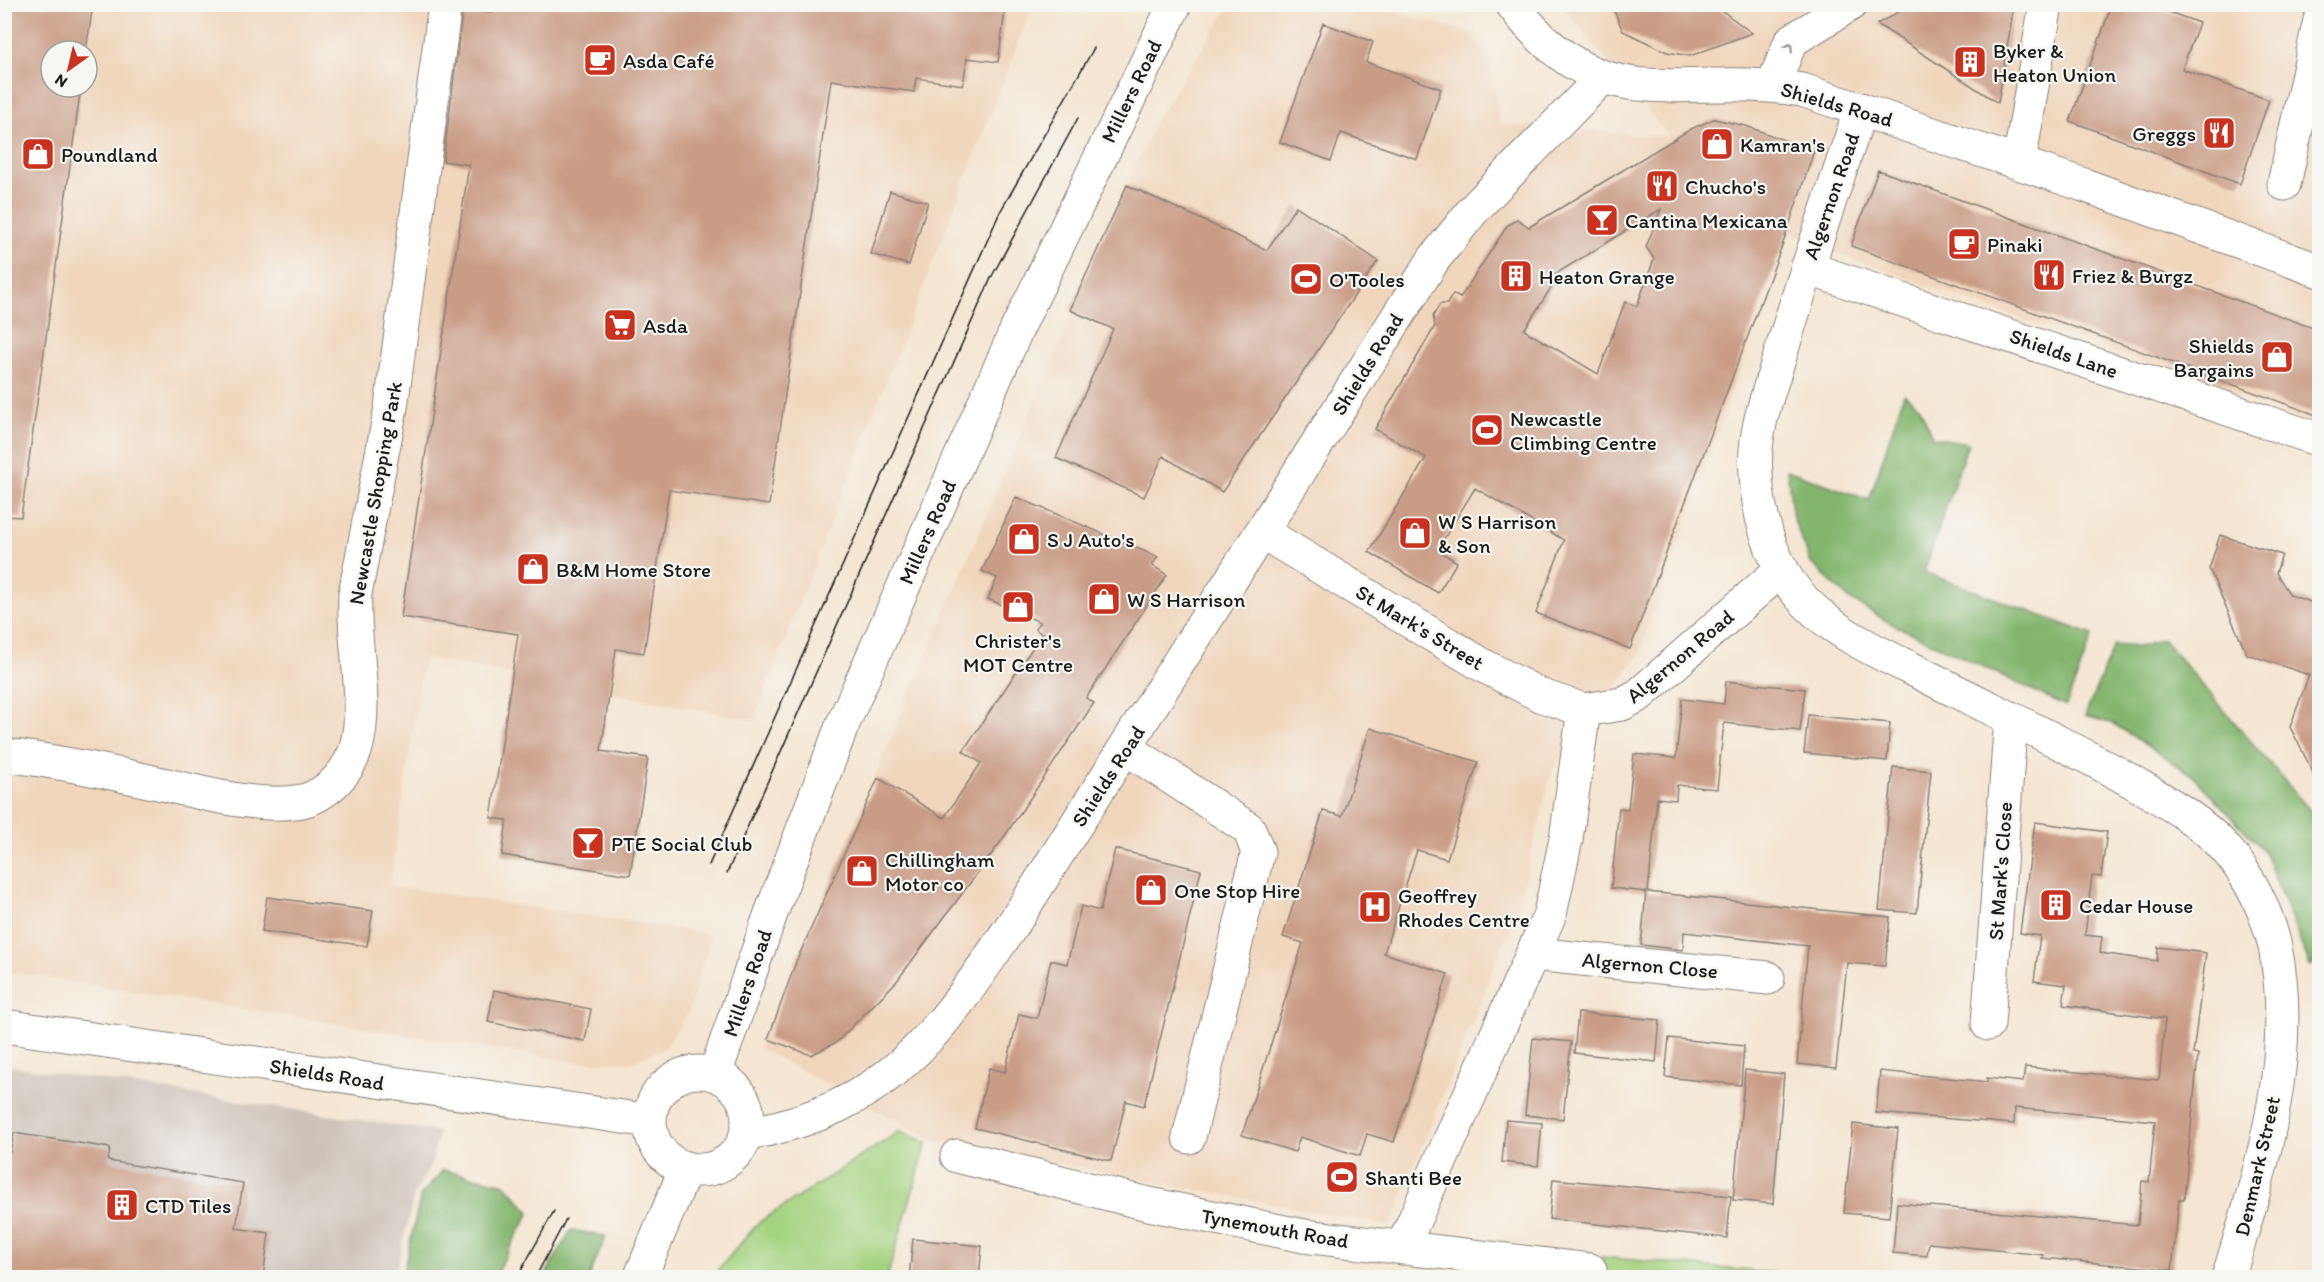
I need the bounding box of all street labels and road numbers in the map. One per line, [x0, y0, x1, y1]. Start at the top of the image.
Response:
street label: Millers Road [1095, 35, 1167, 147]
street label: Shields Road [1778, 76, 1896, 132]
street label: Algernon Road [1798, 129, 1865, 263]
street label: Shields Road [1326, 308, 1408, 420]
street label: Shields Lane [2007, 323, 2121, 383]
street label: Newcastle Shopping Park [343, 379, 407, 607]
street label: Millers Road [893, 476, 961, 588]
street label: St Mark's Street [1351, 579, 1489, 675]
street label: Algernon Road [1621, 603, 1739, 708]
street label: Shields Road [1066, 721, 1150, 831]
street label: St Mark's Close [1983, 801, 2017, 941]
street label: Millers Road [717, 926, 777, 1040]
street label: Algernon Close [1581, 947, 1719, 983]
street label: Shields Road [268, 1053, 386, 1095]
street label: Denmark Street [2229, 1094, 2285, 1238]
street label: Tynemouth Road [1199, 1203, 1351, 1253]

